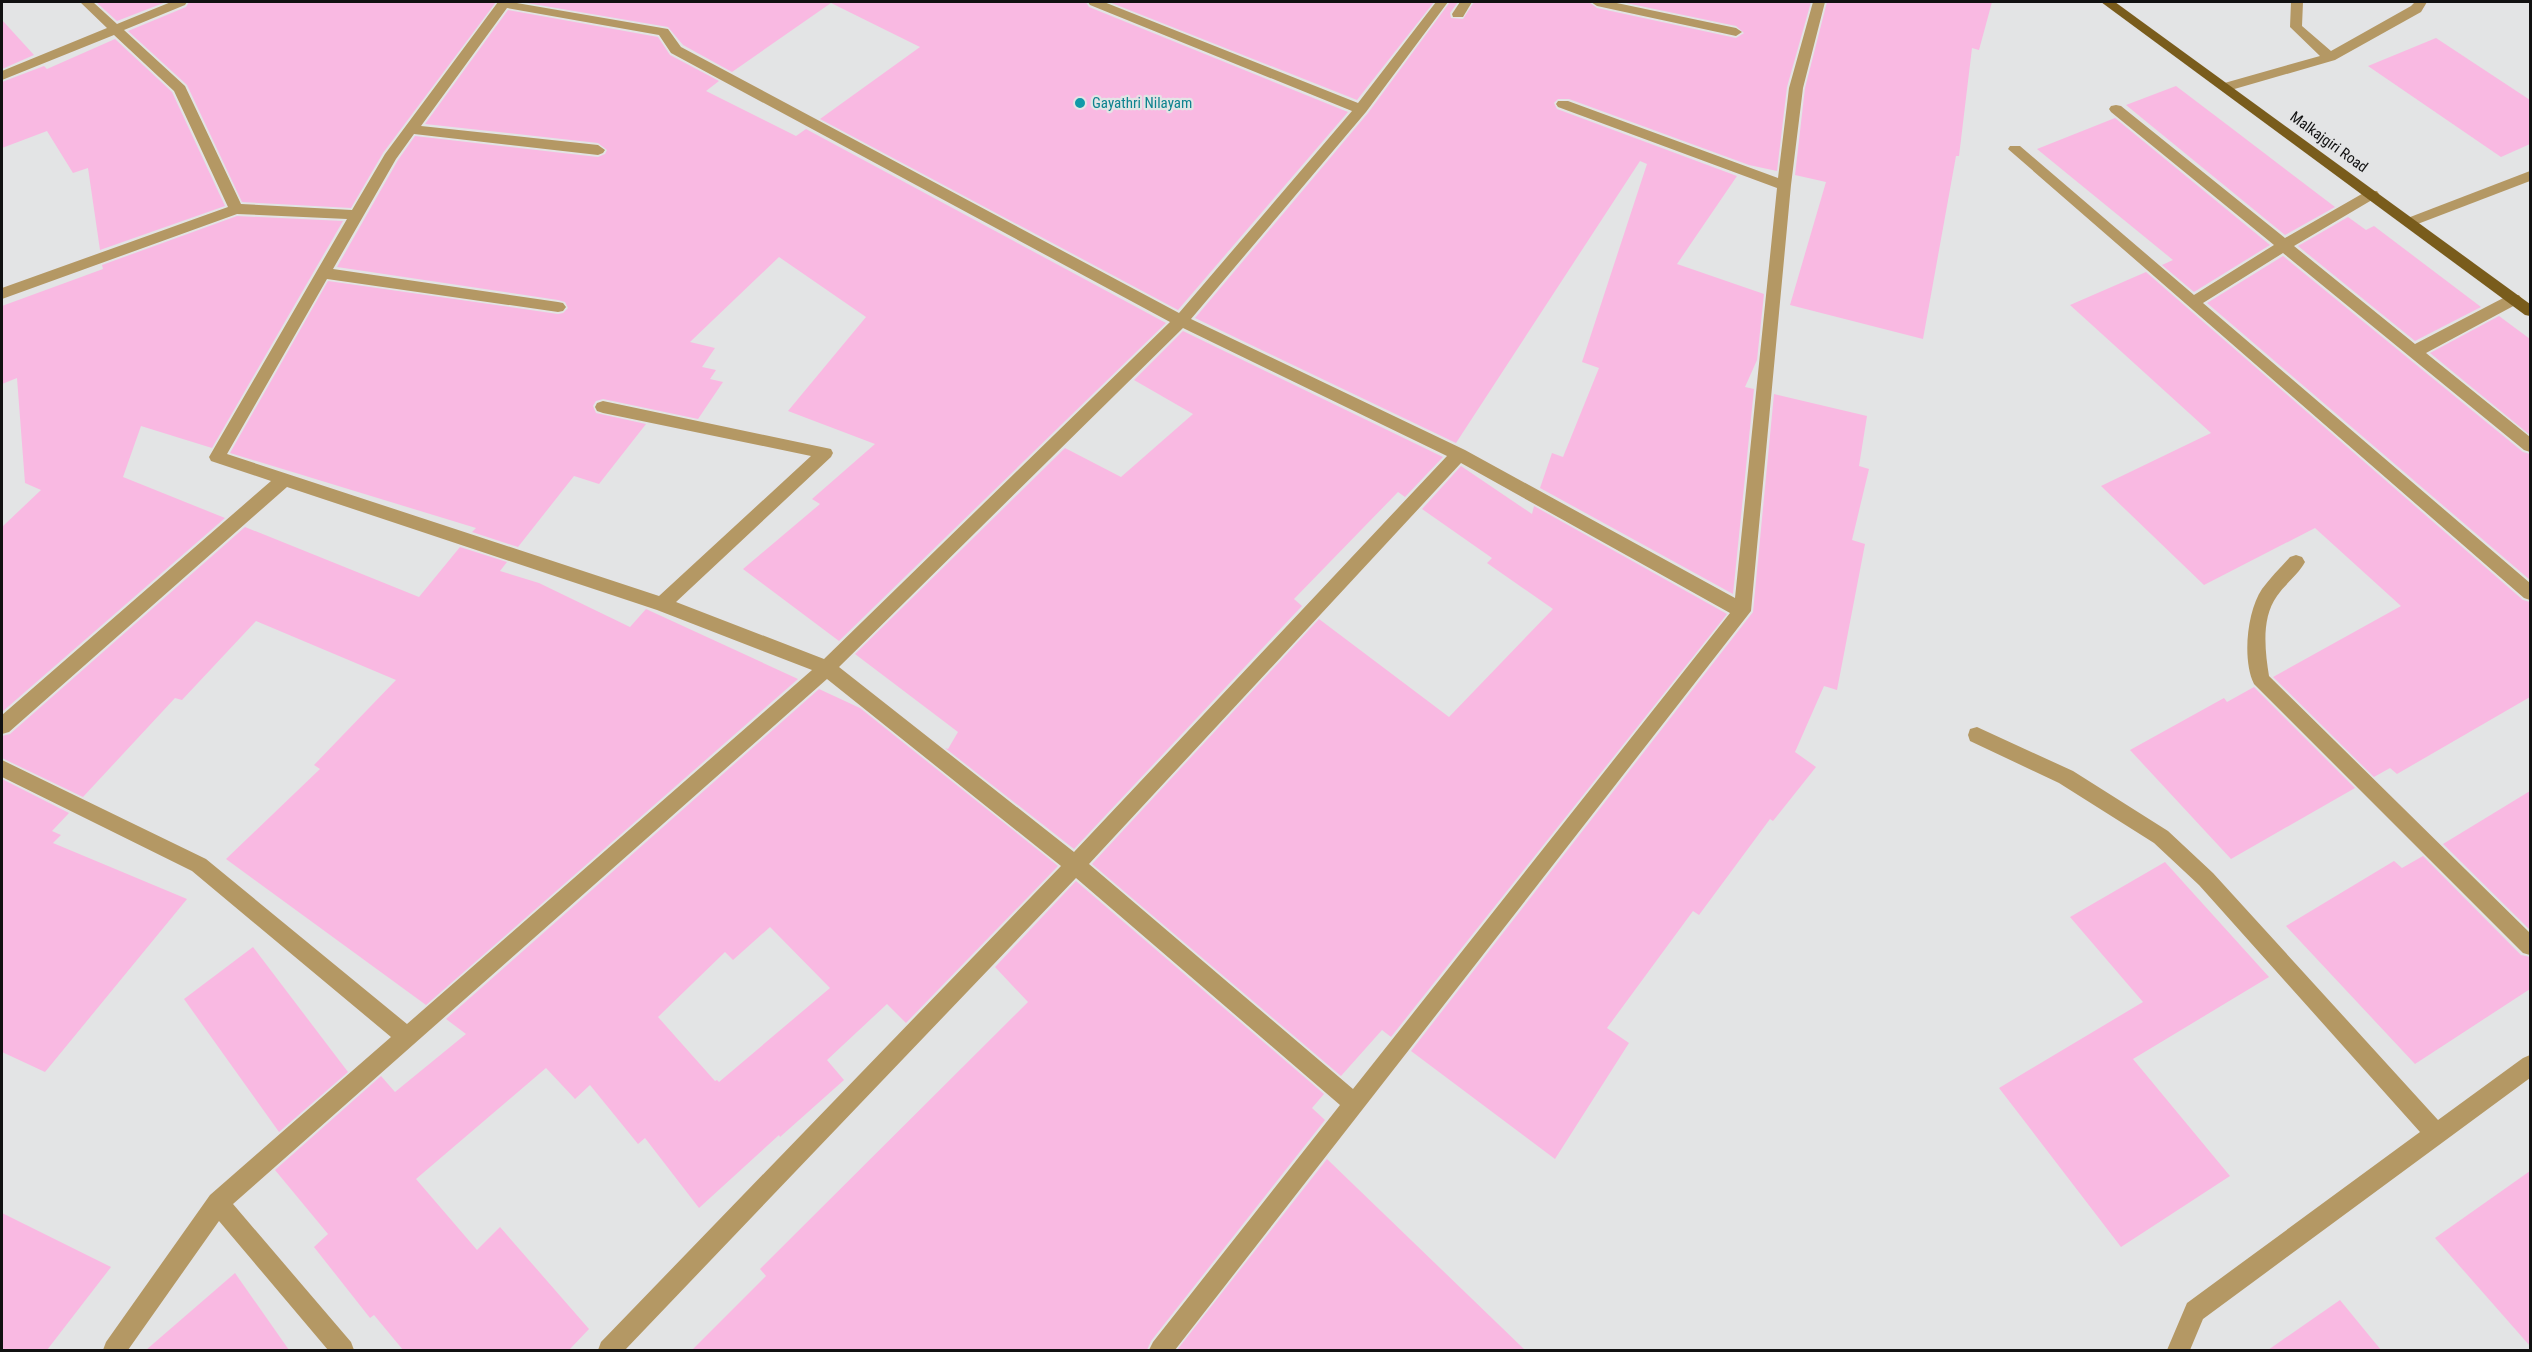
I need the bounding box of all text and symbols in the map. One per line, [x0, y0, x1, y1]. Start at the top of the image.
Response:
place label: Gayathri Nilayam [1092, 94, 1192, 112]
marker: Gayathri Nilayam [1073, 96, 1087, 110]
street label: Malkajgiri Road [2287, 108, 2371, 176]

